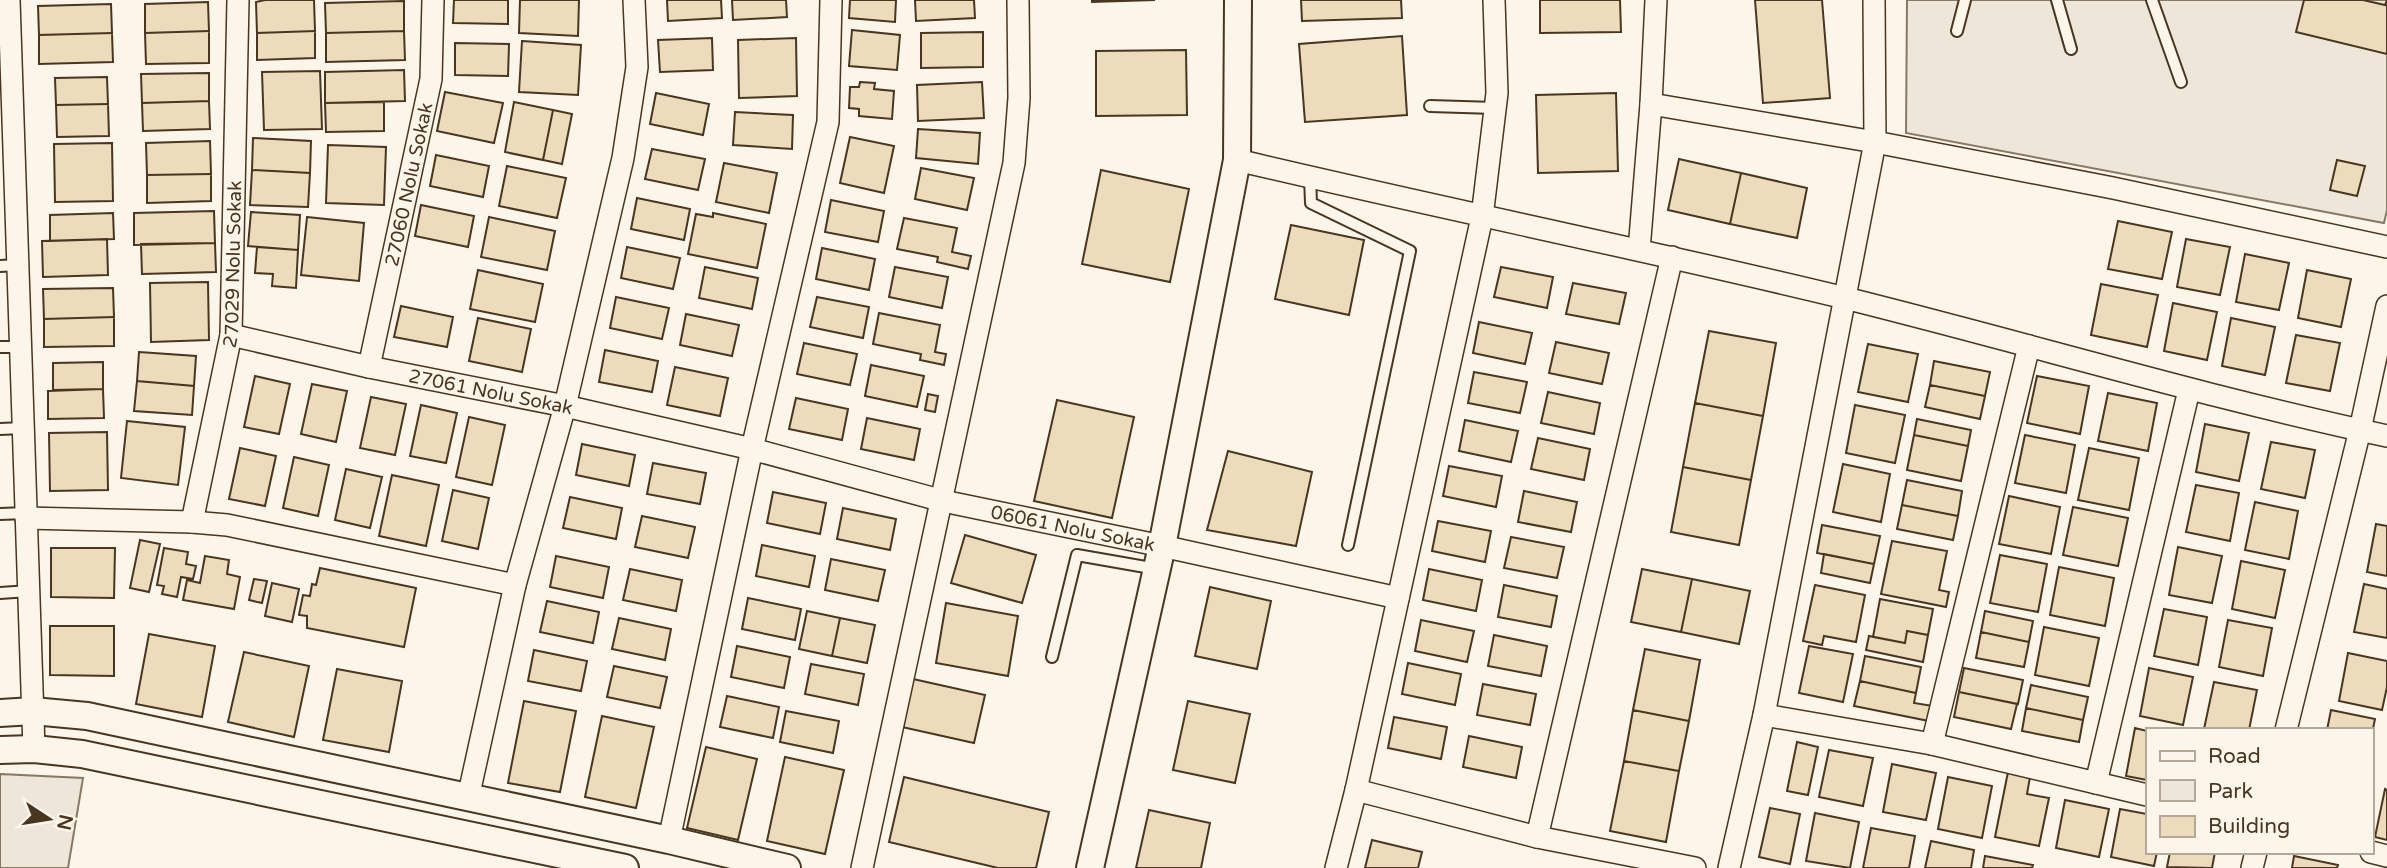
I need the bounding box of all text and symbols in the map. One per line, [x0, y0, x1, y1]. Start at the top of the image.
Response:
street label: 27060 Nolu Sokak [381, 100, 438, 268]
street label: 27029 Nolu Sokak [219, 180, 246, 350]
street label: 27061 Nolu Sokak [407, 365, 575, 419]
street label: 06061 Nolu Sokak [989, 501, 1157, 556]
legend [2146, 728, 2373, 854]
text: Road [2208, 744, 2261, 769]
text: Park [2208, 779, 2253, 804]
north arrow [14, 784, 84, 854]
text: N [52, 813, 77, 832]
text: Building [2208, 814, 2290, 839]

